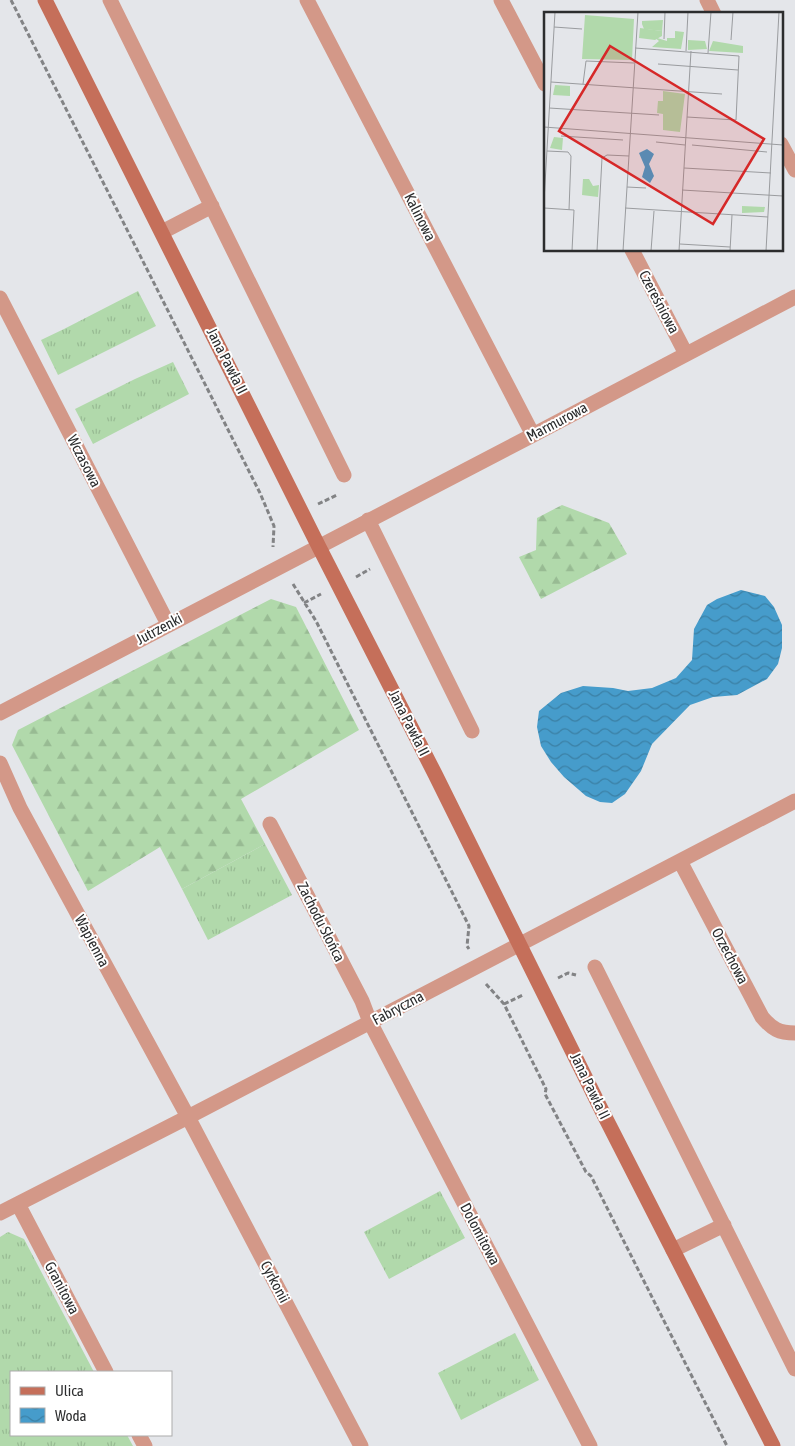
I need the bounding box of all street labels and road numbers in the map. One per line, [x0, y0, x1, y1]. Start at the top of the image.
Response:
street label: Kalinowa [401, 190, 440, 244]
street label: Czereśniowa [636, 267, 683, 336]
street label: Jana Pawła II [204, 325, 251, 397]
street label: Marmurowa [523, 398, 590, 445]
street label: Wczasowa [64, 432, 105, 490]
street label: Jutrzenki [133, 609, 185, 648]
street label: Jana Pawła II [386, 687, 433, 759]
street label: Zachodu Słońca [294, 879, 349, 964]
street label: Wapienna [72, 912, 113, 970]
street label: Orzechowa [709, 925, 752, 987]
street label: Fabryczna [369, 987, 426, 1028]
street label: Jana Pawła II [567, 1050, 614, 1122]
street label: Dolomitowa [457, 1200, 504, 1268]
street label: Cyrkonii [257, 1258, 293, 1306]
street label: Granitowa [42, 1259, 83, 1317]

